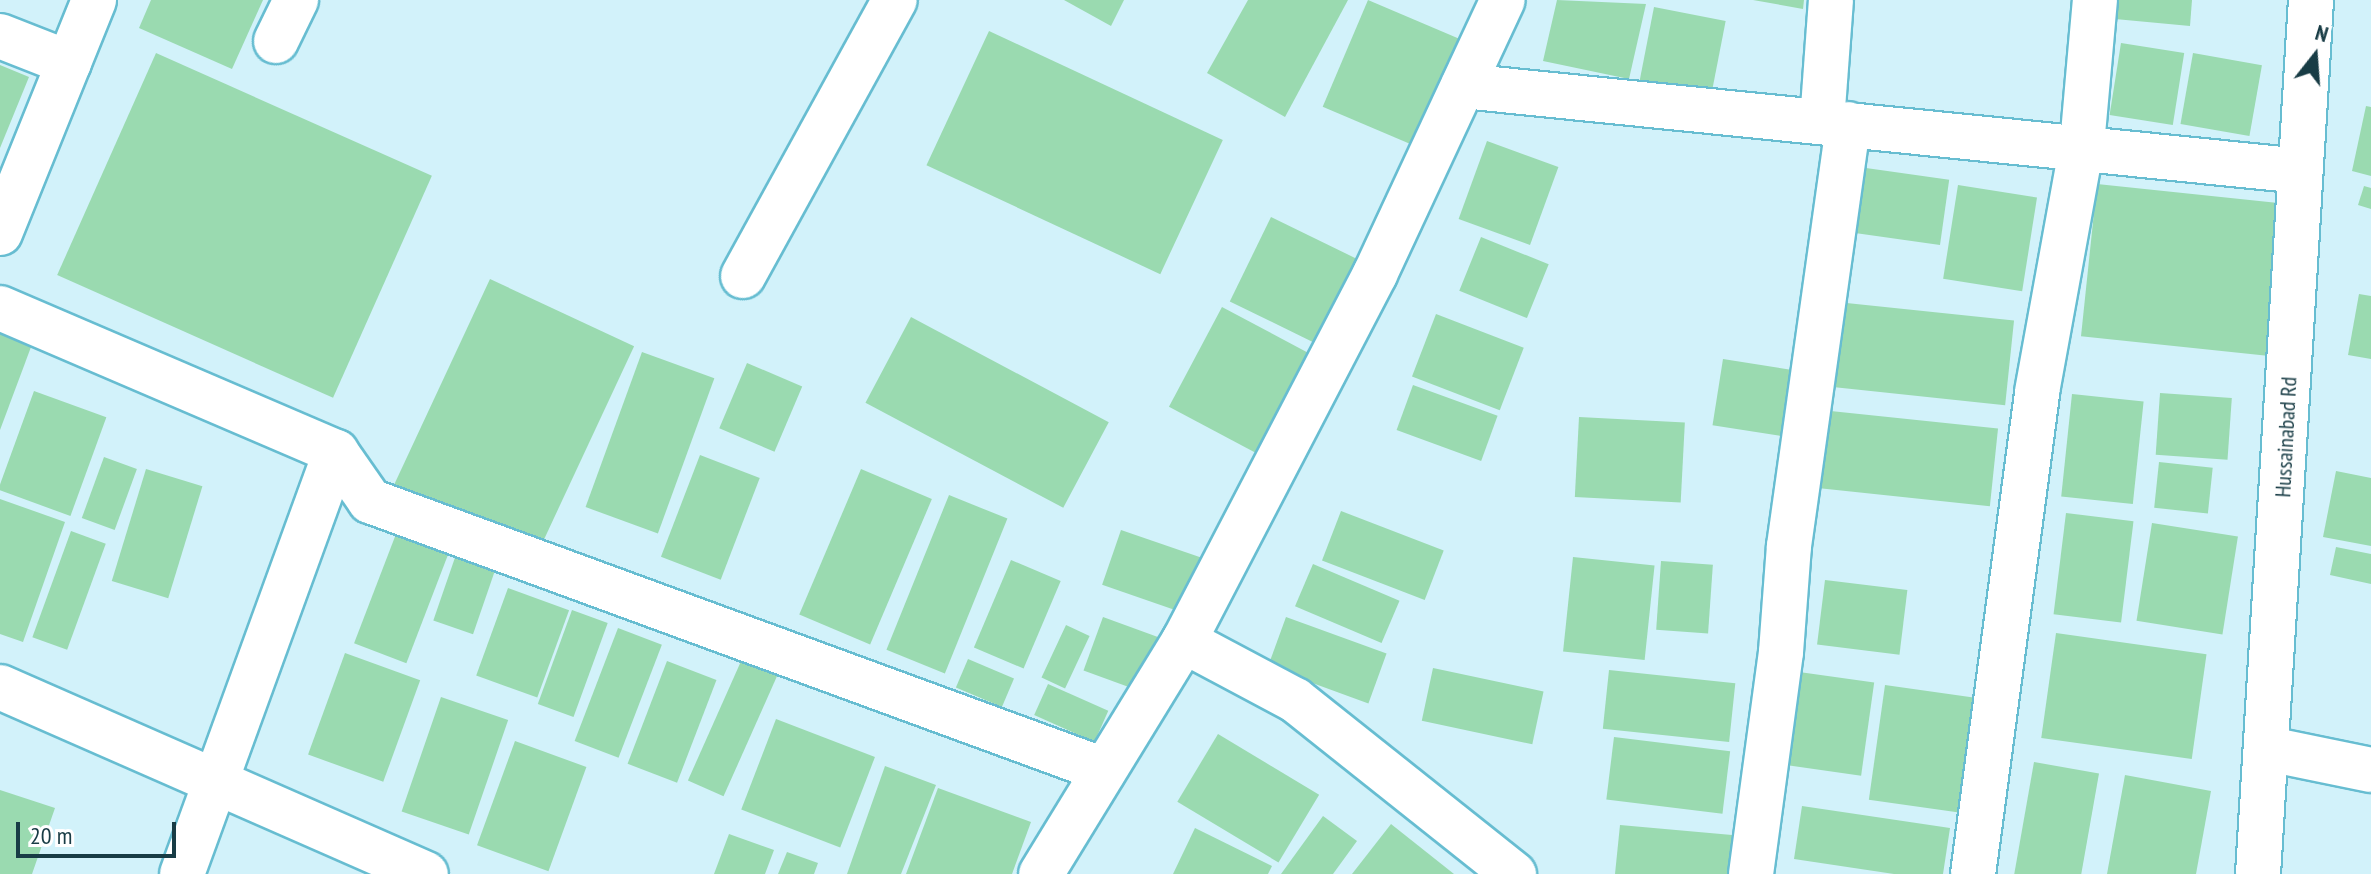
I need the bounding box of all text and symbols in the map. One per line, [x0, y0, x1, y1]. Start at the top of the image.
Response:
north arrow [2275, 16, 2355, 96]
text: N [2312, 18, 2332, 48]
street label: Hussainabad Rd [2270, 376, 2302, 498]
scale bar [20, 806, 180, 856]
text: 20 m [30, 820, 72, 851]

